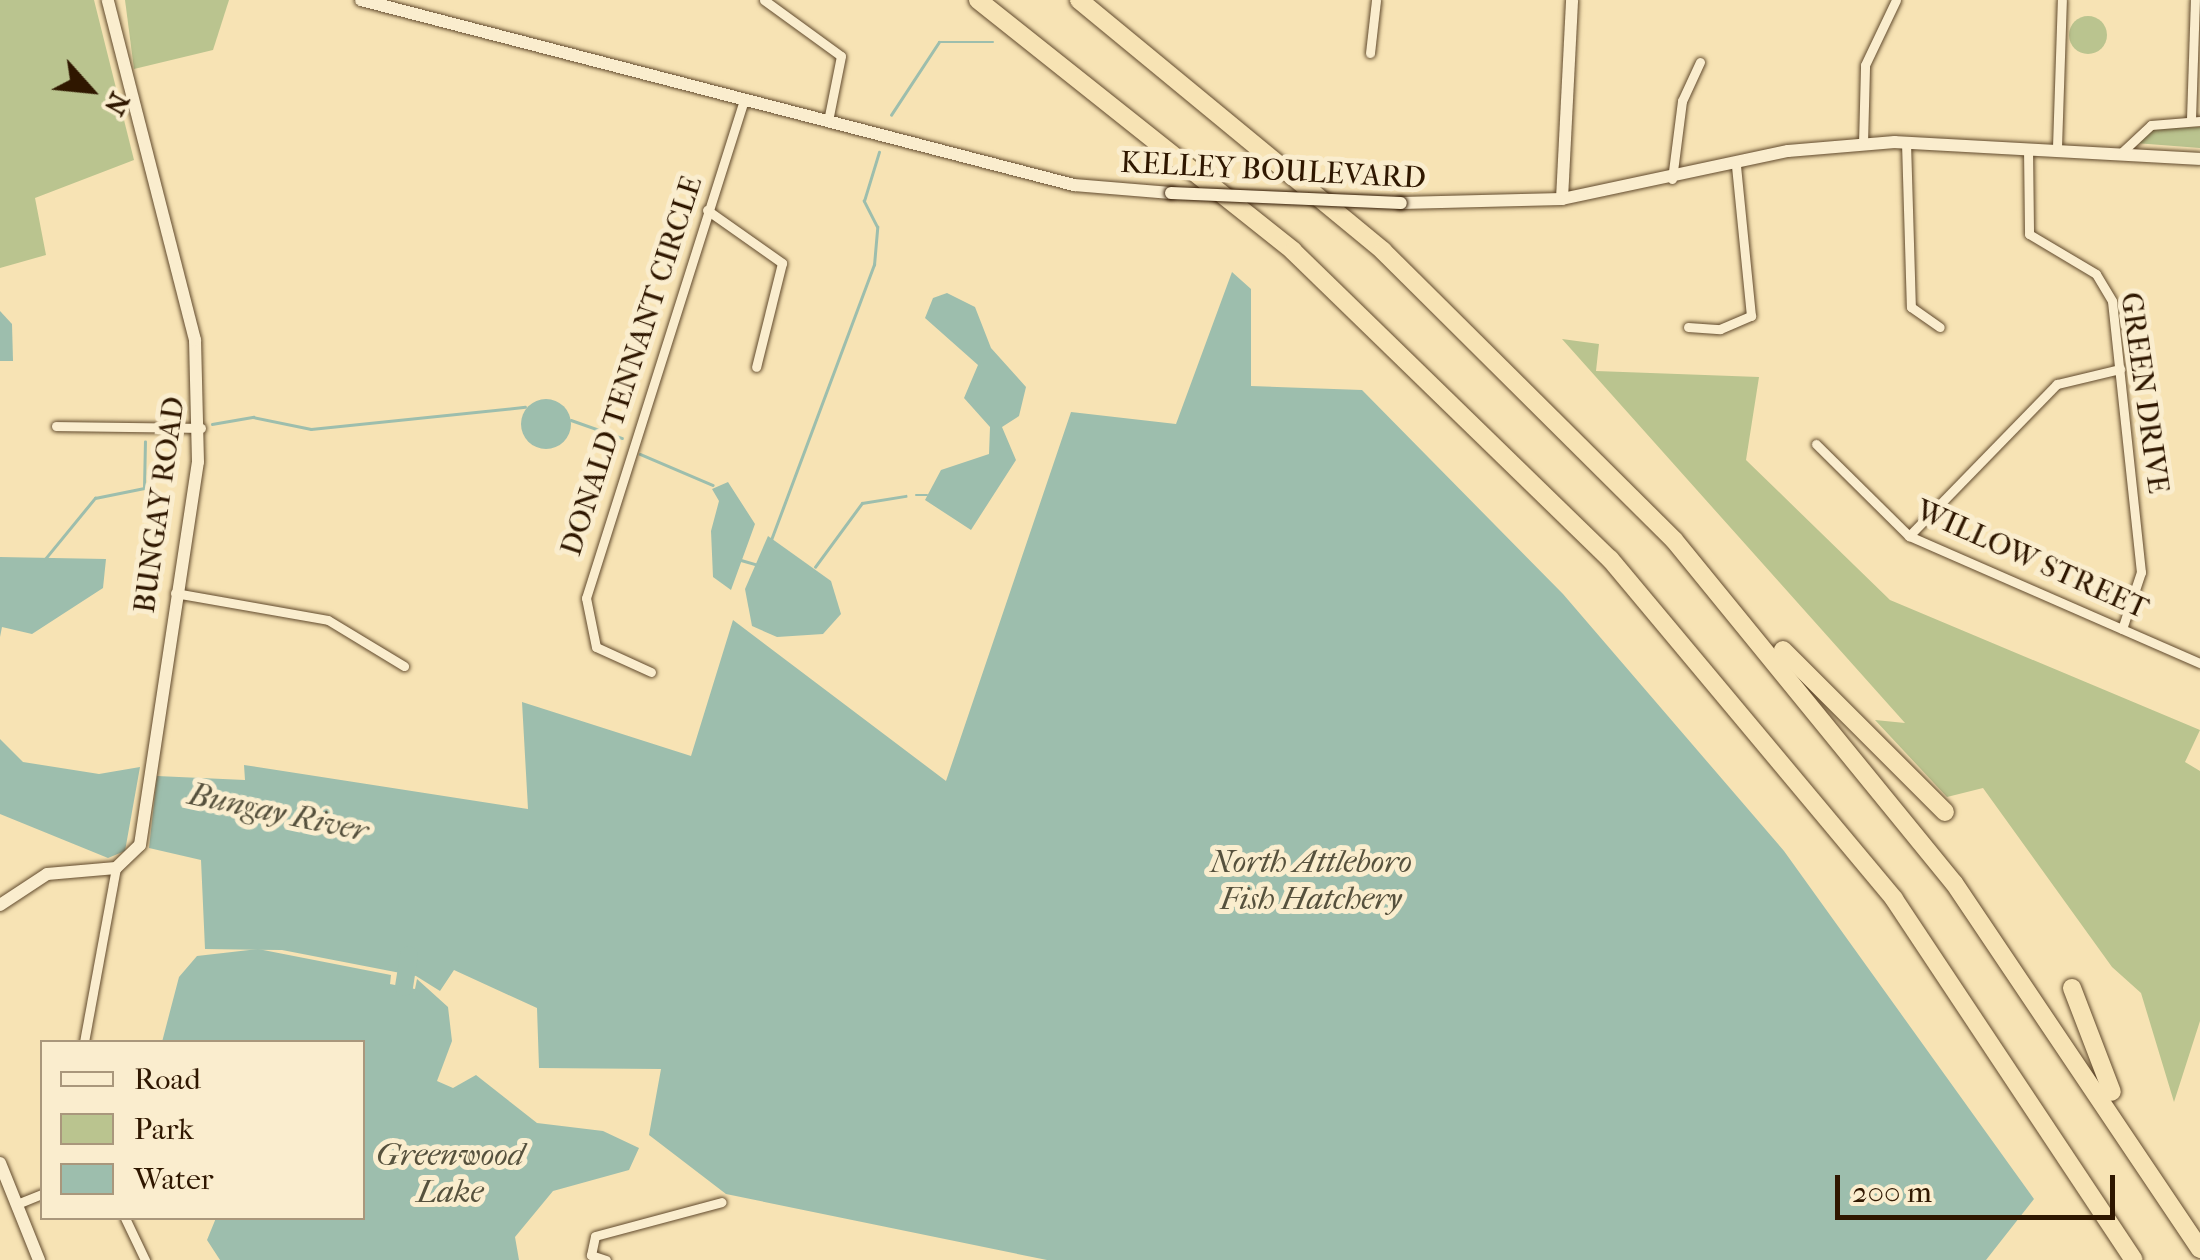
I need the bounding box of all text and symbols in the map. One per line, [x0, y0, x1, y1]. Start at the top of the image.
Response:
north arrow [40, 40, 140, 140]
text: N [98, 87, 137, 121]
street label: KELLEY BOULEVARD [1119, 145, 1427, 197]
street label: DONALD TENNANT CIRCLE [554, 172, 710, 560]
street label: GREEN DRIVE [2112, 290, 2176, 496]
street label: BUNGAY ROAD [127, 395, 193, 615]
street label: WILLOW STREET [1910, 493, 2154, 627]
water label: Bungay River [185, 775, 371, 851]
water label: North Attleboro Fish Hatchery [1210, 844, 1412, 919]
legend [40, 1040, 365, 1220]
text: Road [134, 1062, 201, 1097]
text: Park [134, 1112, 194, 1147]
water label: Greenwood Lake [376, 1137, 524, 1212]
scale bar [1840, 1155, 2120, 1217]
text: Water [134, 1162, 214, 1197]
text: 200 m [1852, 1175, 1932, 1210]

